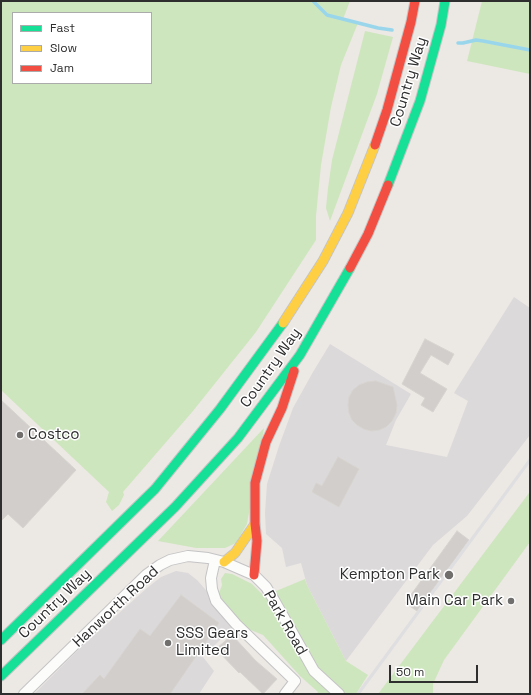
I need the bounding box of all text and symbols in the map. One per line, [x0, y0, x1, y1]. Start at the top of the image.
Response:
legend [12, 12, 152, 84]
text: Fast [50, 20, 75, 36]
street label: Country Way [387, 35, 431, 129]
text: Slow [50, 40, 77, 56]
text: Jam [50, 60, 74, 76]
street label: Country Way [237, 325, 305, 411]
place label: Costco [28, 426, 80, 444]
marker: Costco [15, 430, 25, 440]
street label: Hanworth Road [69, 563, 163, 651]
street label: Country Way [15, 565, 95, 643]
place label: Kempton Park [340, 566, 440, 584]
marker: Kempton Park [443, 569, 455, 581]
street label: Park Road [259, 587, 311, 659]
place label: Main Car Park [406, 592, 503, 610]
marker: Main Car Park [506, 596, 516, 606]
place label: SSS Gears Limited [176, 625, 248, 660]
marker: SSS Gears Limited [163, 638, 173, 648]
scale bar [391, 657, 480, 683]
text: 50 m [396, 664, 424, 680]

